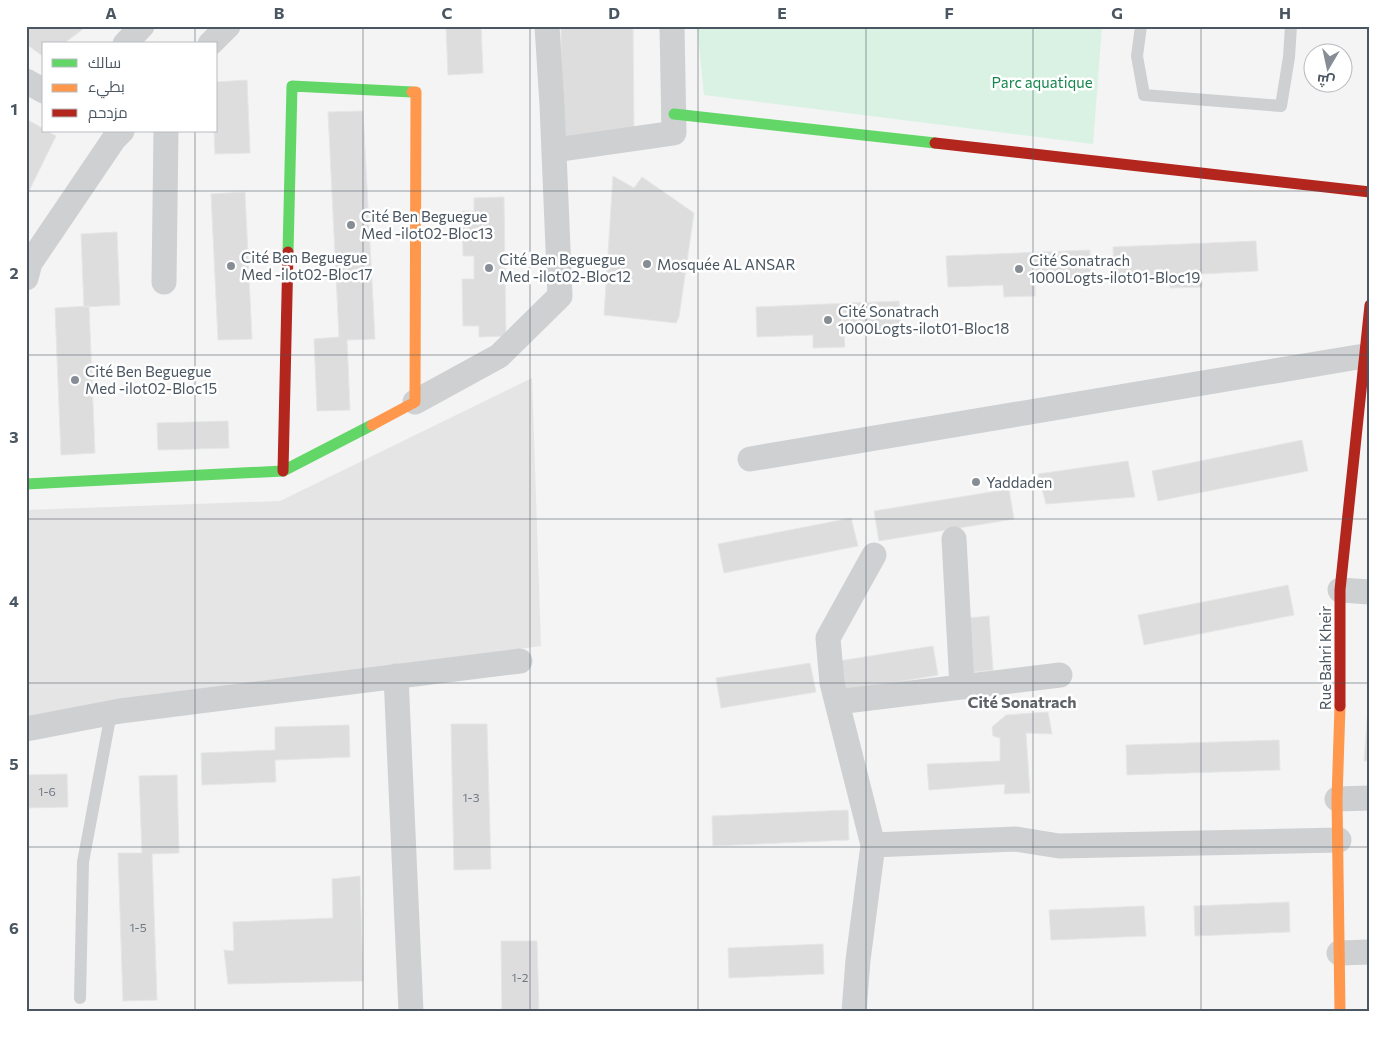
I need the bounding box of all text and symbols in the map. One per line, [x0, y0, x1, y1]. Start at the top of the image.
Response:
text: A [105, 3, 117, 22]
text: B [274, 3, 285, 22]
text: C [442, 3, 453, 22]
text: D [608, 3, 620, 22]
text: E [777, 3, 787, 22]
text: F [944, 3, 954, 22]
text: G [1111, 3, 1123, 22]
text: H [1279, 3, 1291, 22]
legend [42, 42, 218, 132]
north arrow [1304, 42, 1354, 92]
text: سالك [88, 53, 121, 71]
text: ش [1316, 71, 1336, 91]
park label: Parc aquatique [991, 73, 1093, 91]
text: بطيء [88, 77, 125, 99]
text: 1 [10, 99, 18, 118]
text: مزدحم [88, 103, 128, 123]
place label: Cité Ben Beguegue Med -ilot02-Bloc13 [361, 207, 493, 242]
marker: Cité Ben Beguegue Med -ilot02-Bloc13 [345, 219, 357, 231]
place label: Cité Ben Beguegue Med -ilot02-Bloc17 [241, 248, 372, 283]
place label: Cité Ben Beguegue Med -ilot02-Bloc12 [499, 250, 631, 285]
place label: Cité Sonatrach 1000Logts-ilot01-Bloc19 [1029, 251, 1200, 286]
place label: Mosquée AL ANSAR [657, 255, 795, 273]
marker: Mosquée AL ANSAR [641, 258, 653, 270]
marker: Cité Ben Beguegue Med -ilot02-Bloc17 [225, 260, 237, 272]
marker: Cité Ben Beguegue Med -ilot02-Bloc12 [483, 262, 495, 274]
text: 2 [9, 263, 19, 282]
marker: Cité Sonatrach 1000Logts-ilot01-Bloc19 [1013, 263, 1025, 275]
place label: Cité Sonatrach 1000Logts-ilot01-Bloc18 [838, 302, 1009, 337]
marker: Cité Sonatrach 1000Logts-ilot01-Bloc18 [822, 314, 834, 326]
place label: Cité Ben Beguegue Med -ilot02-Bloc15 [85, 362, 217, 397]
marker: Cité Ben Beguegue Med -ilot02-Bloc15 [69, 374, 81, 386]
text: 3 [9, 427, 19, 446]
place label: Yaddaden [986, 473, 1052, 491]
marker: Yaddaden [970, 476, 982, 488]
text: 4 [9, 591, 19, 610]
street label: Rue Bahri Kheir [1316, 606, 1334, 710]
district label: Cité Sonatrach [967, 692, 1077, 711]
text: 5 [9, 754, 19, 773]
house number: 1-6 [38, 784, 56, 798]
house number: 1-3 [462, 790, 480, 804]
text: 6 [9, 918, 19, 937]
house number: 1-5 [129, 920, 147, 934]
house number: 1-2 [512, 970, 529, 984]

